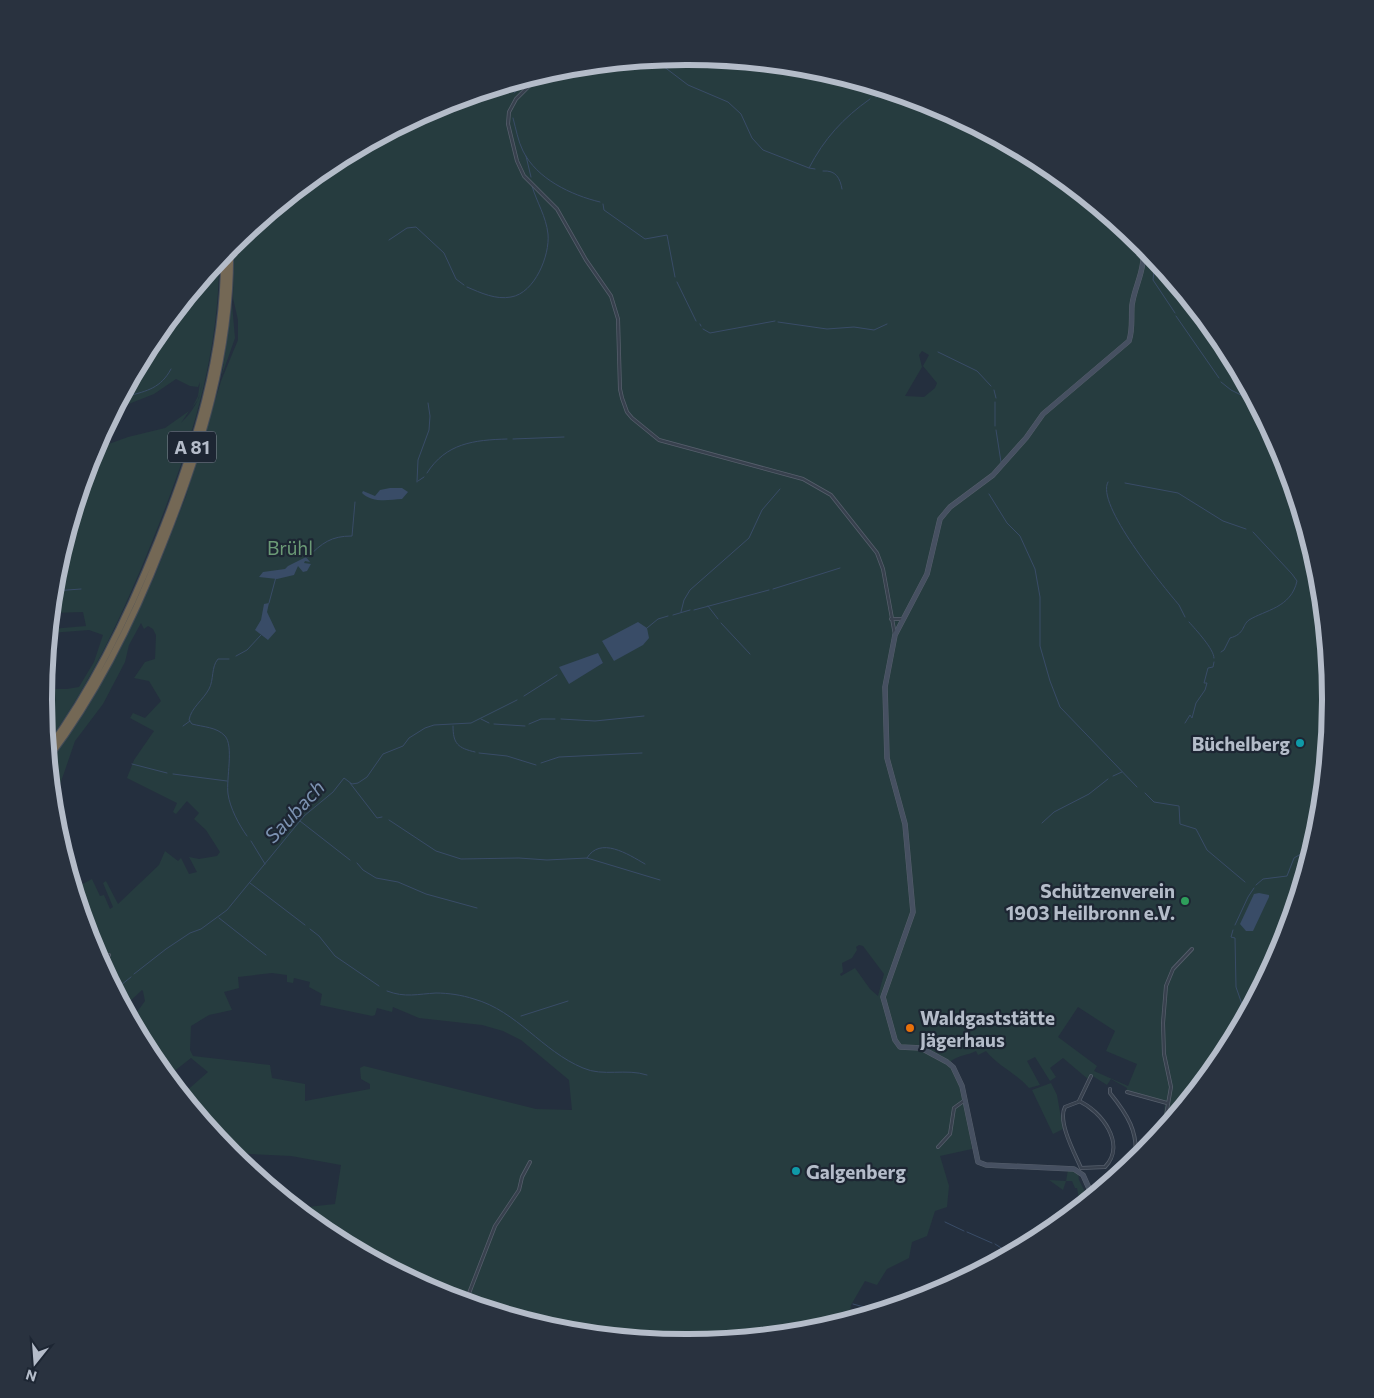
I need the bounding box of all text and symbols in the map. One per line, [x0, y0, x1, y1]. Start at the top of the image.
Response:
road number: A 81 [168, 432, 216, 462]
park label: Brühl [267, 536, 313, 559]
place label: Büchelberg [1192, 732, 1291, 755]
marker: Büchelberg [1294, 737, 1306, 749]
water label: Saubach [259, 775, 329, 847]
place label: Schützenverein 1903 Heilbronn e.V. [1006, 879, 1175, 924]
marker: Schützenverein 1903 Heilbronn e.V. [1179, 895, 1191, 907]
place label: Waldgaststätte Jägerhaus [920, 1006, 1055, 1051]
marker: Waldgaststätte Jägerhaus [904, 1022, 916, 1034]
place label: Galgenberg [806, 1160, 906, 1183]
marker: Galgenberg [790, 1165, 802, 1177]
north arrow [10, 1338, 60, 1388]
text: N [24, 1366, 39, 1386]

